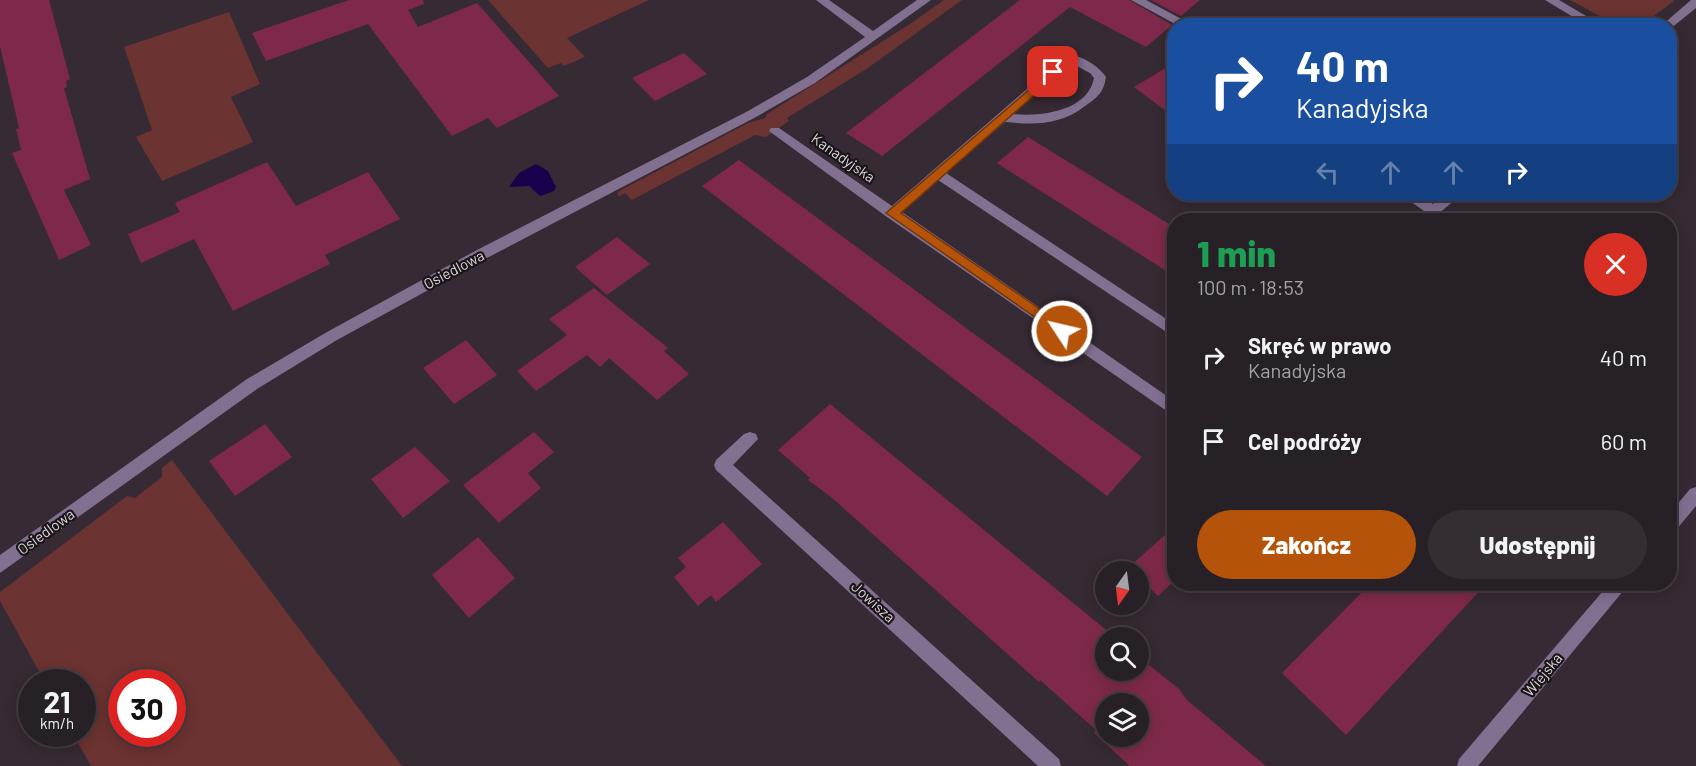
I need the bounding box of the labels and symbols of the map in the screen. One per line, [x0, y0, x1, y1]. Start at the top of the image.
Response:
pin [1027, 46, 1078, 97]
street label: Kanadyjska [808, 129, 879, 186]
street label: Osiedlowa [420, 246, 487, 293]
position arrow [1030, 299, 1094, 363]
street label: Osiedlowa [13, 504, 77, 558]
north arrow [1095, 561, 1149, 615]
street label: Jowisza [848, 577, 899, 626]
street label: Wiejska [1519, 649, 1565, 700]
speed limit sign: 30 [108, 669, 186, 747]

